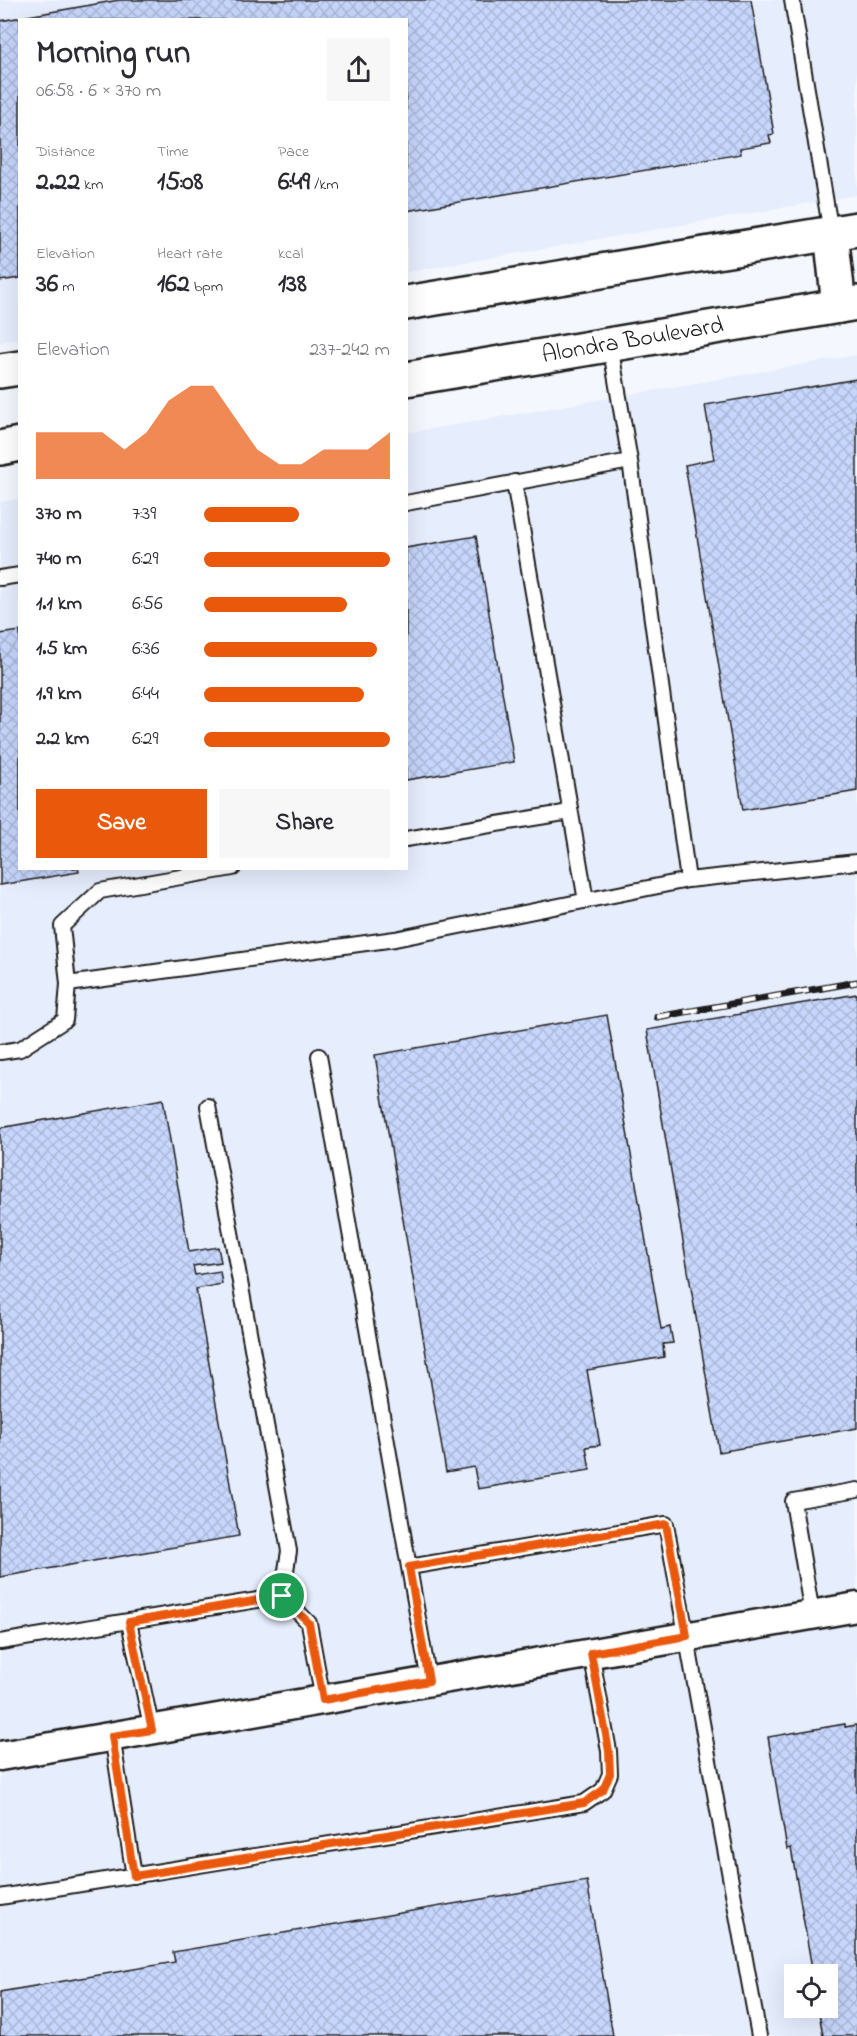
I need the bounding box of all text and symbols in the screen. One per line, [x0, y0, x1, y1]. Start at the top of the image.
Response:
text: Morning run [36, 30, 190, 78]
button: share [327, 38, 390, 101]
text: 06:58 · 6 × 370 m [36, 77, 161, 106]
text: Distance [36, 140, 95, 164]
text: Time [157, 140, 189, 164]
text: Pace [278, 140, 309, 164]
text: 2.22 [36, 164, 80, 202]
text: 15:08 [157, 164, 203, 202]
text: 6:49 [278, 164, 310, 202]
text: km [80, 173, 104, 197]
text: /km [310, 173, 339, 197]
text: Elevation [36, 242, 95, 266]
text: Heart rate [157, 242, 223, 266]
text: kcal [278, 242, 303, 266]
text: 36 [36, 266, 58, 304]
text: 162 [157, 266, 190, 304]
text: 138 [278, 266, 307, 304]
text: m [58, 275, 75, 299]
text: bpm [190, 275, 223, 299]
street label: Alondra Boulevard [539, 308, 727, 373]
text: Elevation [36, 336, 110, 365]
text: 237–242 m [309, 336, 390, 365]
text: 370 m [36, 500, 82, 529]
text: 7:39 [132, 500, 156, 529]
text: 740 m [36, 545, 82, 574]
text: 6:29 [132, 545, 158, 574]
text: 1.1 km [36, 590, 82, 619]
text: 6:56 [132, 590, 163, 619]
text: 1.5 km [36, 635, 87, 664]
text: 6:36 [132, 635, 160, 664]
text: 1.9 km [36, 680, 82, 709]
text: 6:44 [132, 680, 159, 709]
text: 2.2 km [36, 725, 89, 754]
text: 6:29 [132, 725, 158, 754]
button: Save [36, 789, 207, 858]
button: Share [219, 789, 390, 858]
pin [256, 1570, 307, 1621]
icon: arrive [265, 1579, 298, 1612]
map controls [784, 1964, 838, 2018]
button: locate [784, 1964, 838, 2018]

